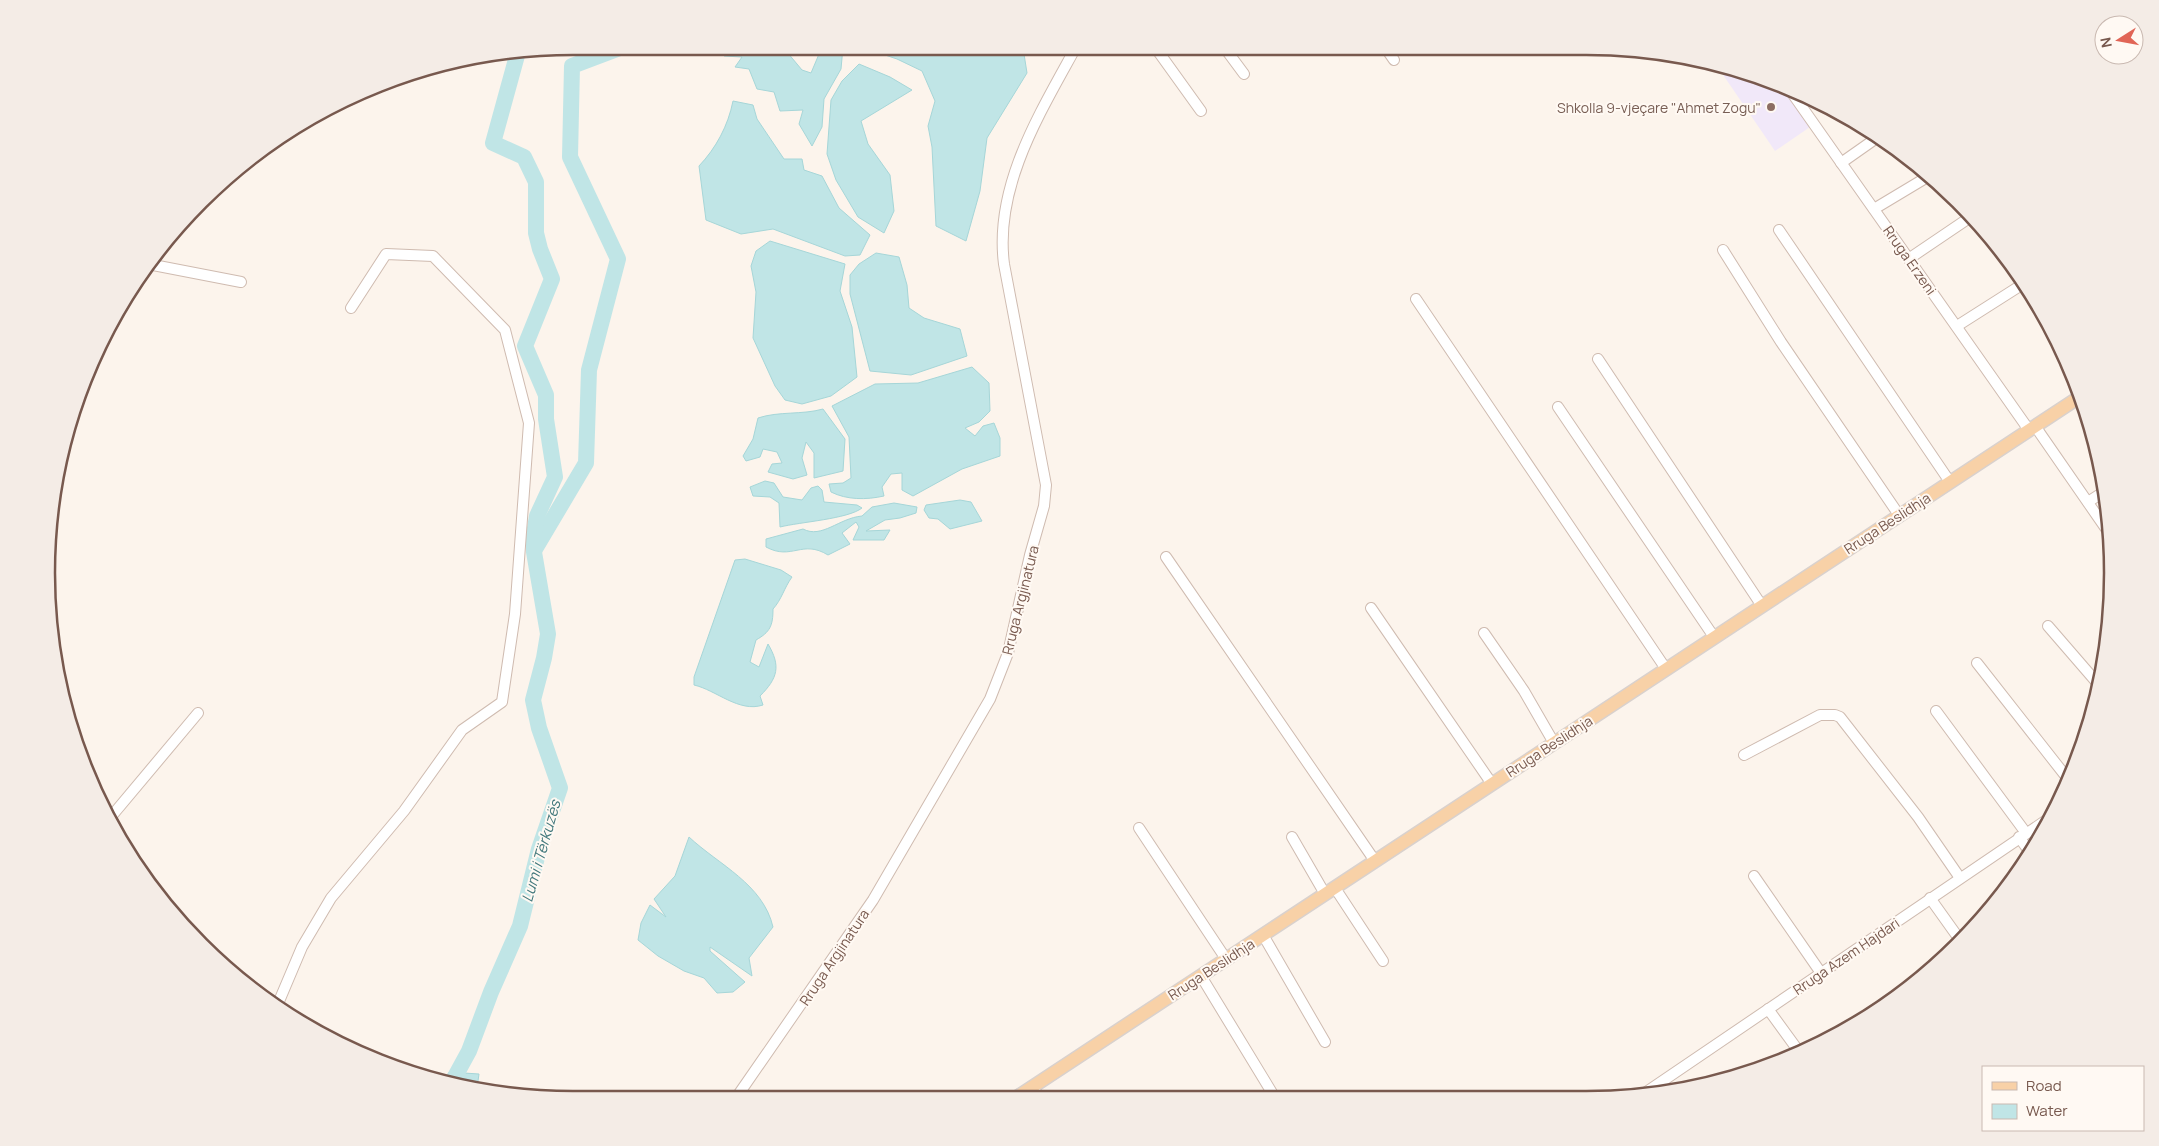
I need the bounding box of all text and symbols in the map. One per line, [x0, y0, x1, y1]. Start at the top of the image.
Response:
north arrow [2094, 15, 2144, 65]
text: N [2095, 36, 2116, 49]
place label: Shkolla 9-vjeçare "Ahmet Zogu" [1557, 98, 1761, 117]
marker: Shkolla 9-vjeçare "Ahmet Zogu" [1765, 101, 1777, 113]
street label: Rruga Erzeni [1879, 222, 1941, 298]
street label: Rruga Beslidhja [1840, 488, 1934, 558]
street label: Rruga Argjinatura [997, 543, 1043, 657]
street label: Rruga Beslidhja [1502, 711, 1596, 781]
water label: Lumi i Tërkuzës [516, 797, 566, 904]
street label: Rruga Argjinatura [795, 905, 873, 1009]
street label: Rruga Azem Hajdari [1789, 913, 1903, 999]
street label: Rruga Beslidhja [1164, 934, 1258, 1004]
legend [1982, 1066, 2144, 1131]
text: Road [2026, 1075, 2062, 1096]
text: Water [2026, 1100, 2068, 1121]

